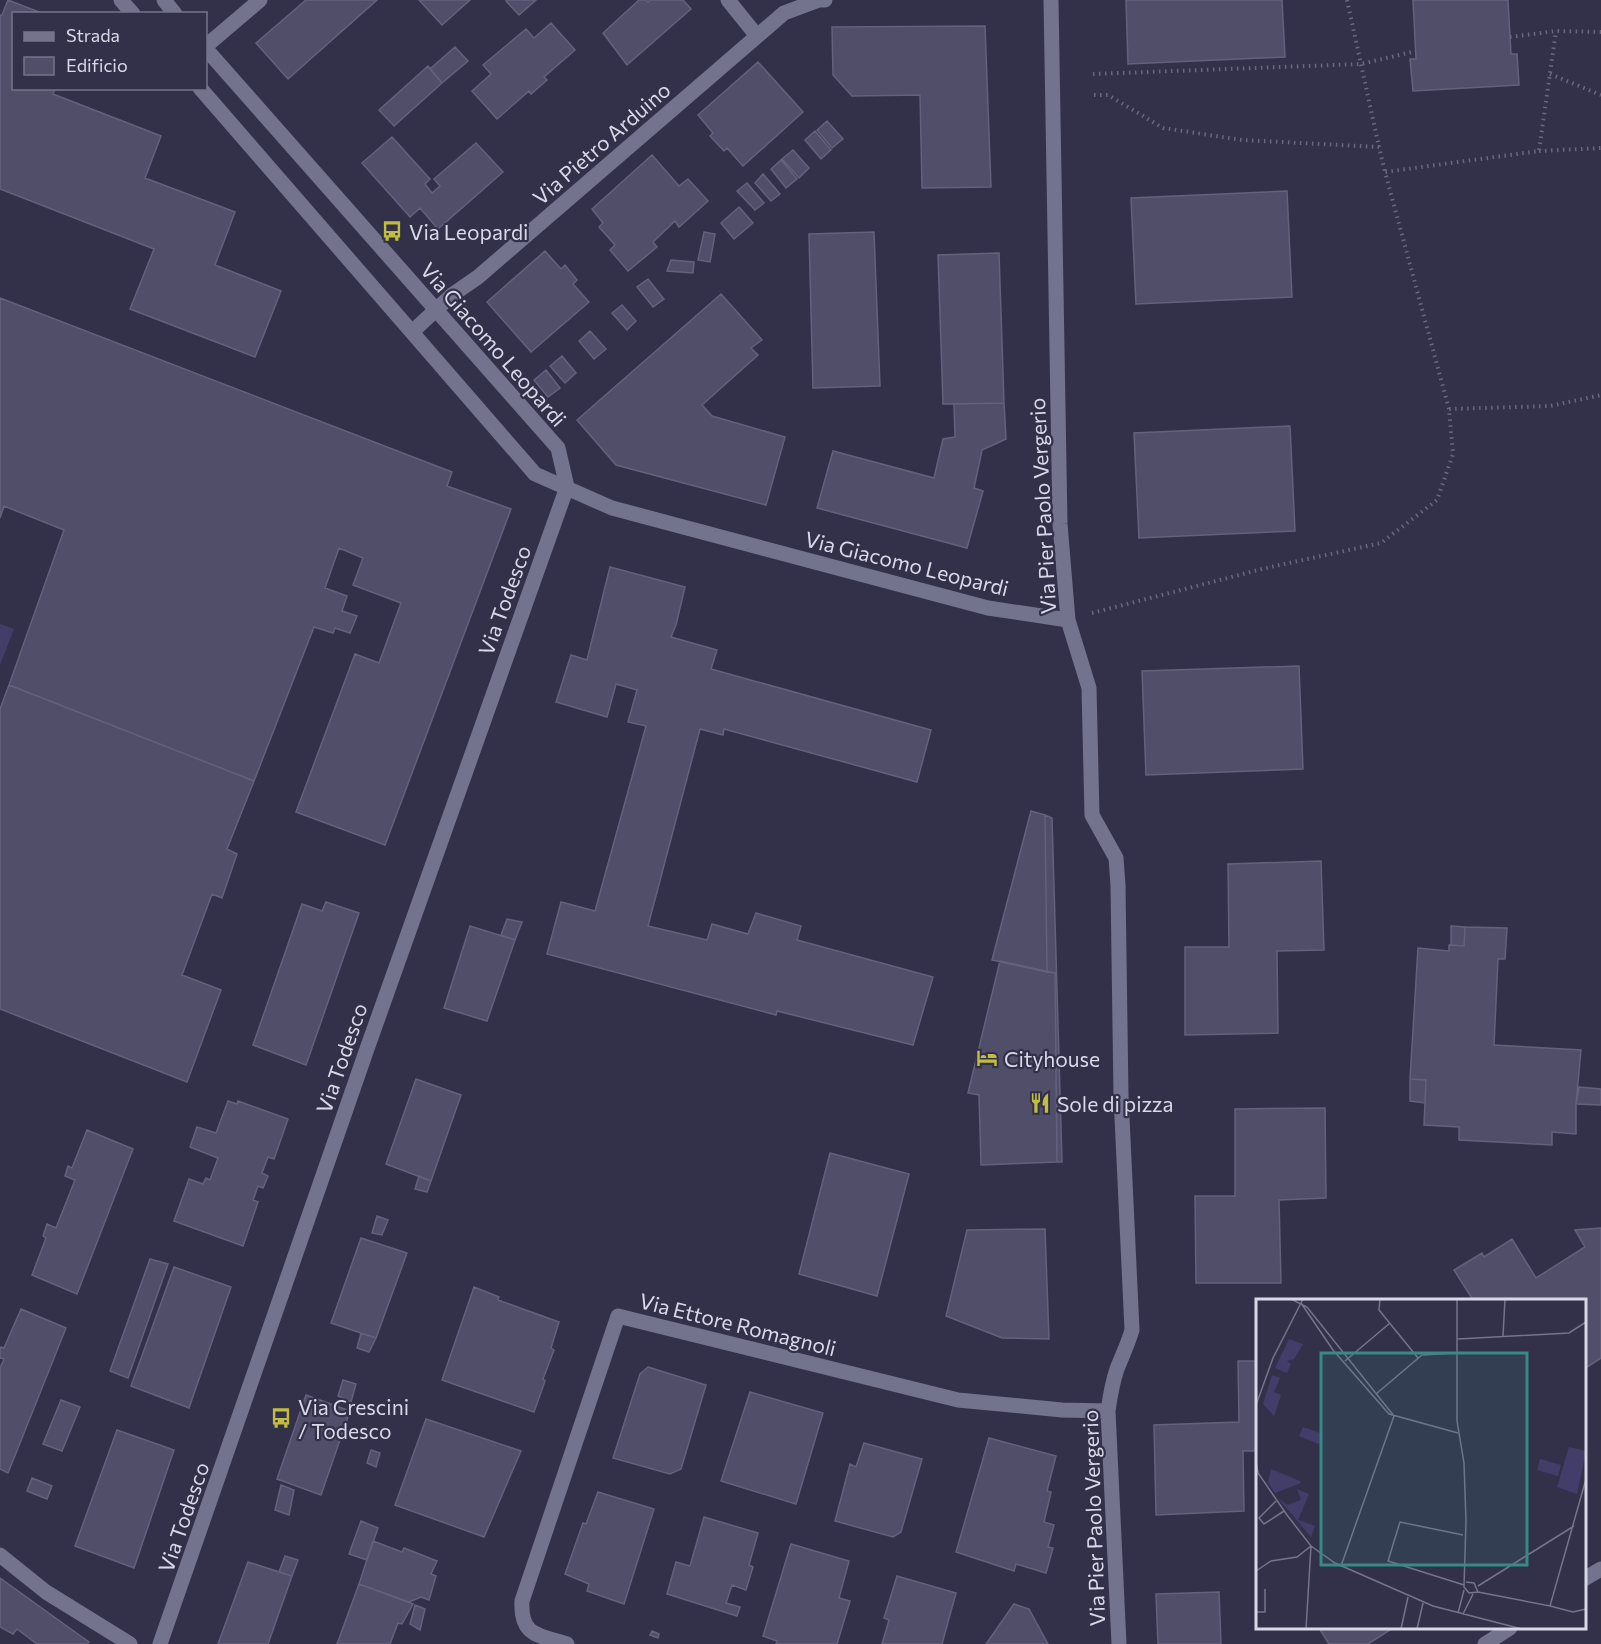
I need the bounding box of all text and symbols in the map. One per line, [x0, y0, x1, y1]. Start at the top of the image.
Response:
legend [12, 12, 207, 90]
text: Strada [66, 24, 120, 46]
text: Edificio [66, 54, 128, 76]
street label: Via Pietro Arduino [527, 77, 675, 209]
bus stop icon: Via Leopardi [380, 219, 404, 243]
place label: Via Leopardi [409, 219, 528, 244]
street label: Via Giacomo Leopardi [416, 257, 572, 431]
street label: Via Pier Paolo Vergerio [1024, 397, 1060, 615]
street label: Via Giacomo Leopardi [803, 526, 1011, 600]
street label: Via Todesco [473, 542, 535, 658]
street label: Via Todesco [310, 1000, 372, 1116]
hotel icon: Cityhouse [975, 1046, 999, 1070]
place label: Cityhouse [1004, 1046, 1100, 1071]
restaurant icon: Sole di pizza [1028, 1091, 1052, 1115]
place label: Sole di pizza [1057, 1091, 1174, 1116]
street label: Via Ettore Romagnoli [637, 1287, 839, 1361]
inset map [1256, 1299, 1586, 1629]
place label: Via Crescini / Todesco [298, 1394, 409, 1443]
bus stop icon: Via Crescini / Todesco [269, 1406, 293, 1430]
street label: Via Pier Paolo Vergerio [1077, 1409, 1109, 1627]
street label: Via Todesco [152, 1459, 214, 1575]

